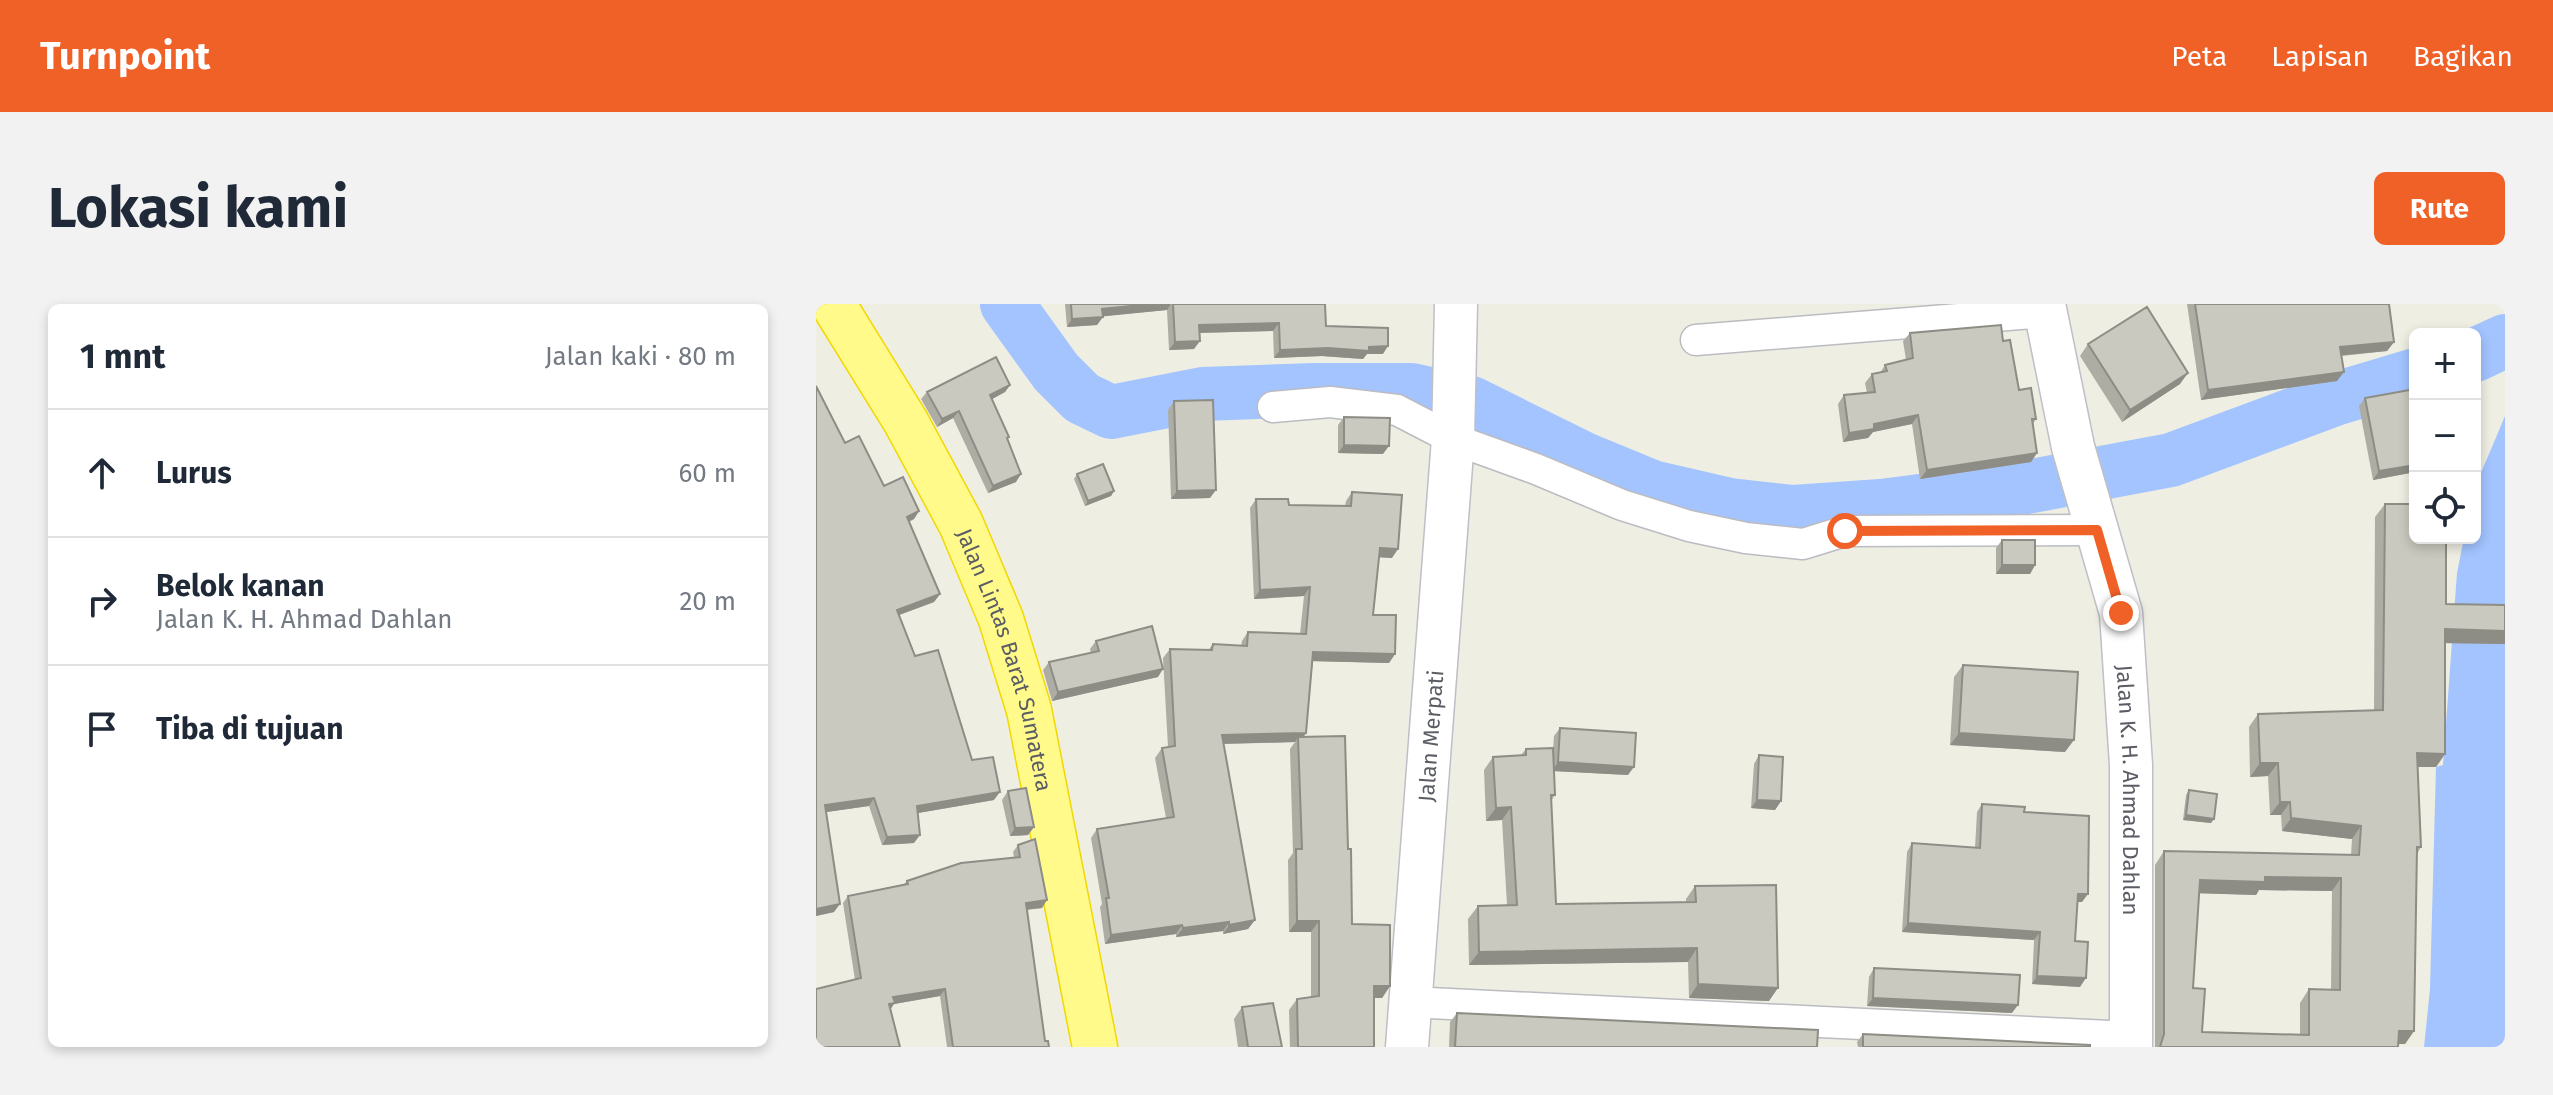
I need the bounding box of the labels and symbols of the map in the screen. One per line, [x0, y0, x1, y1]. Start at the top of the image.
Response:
route start [1827, 513, 1863, 549]
street label: Jalan Lintas Barat Sumatera [951, 524, 1058, 794]
route end [2103, 595, 2139, 631]
street label: Jalan K. H. Ahmad Dahlan [2111, 664, 2145, 916]
street label: Jalan Merpati [1412, 669, 1449, 803]

